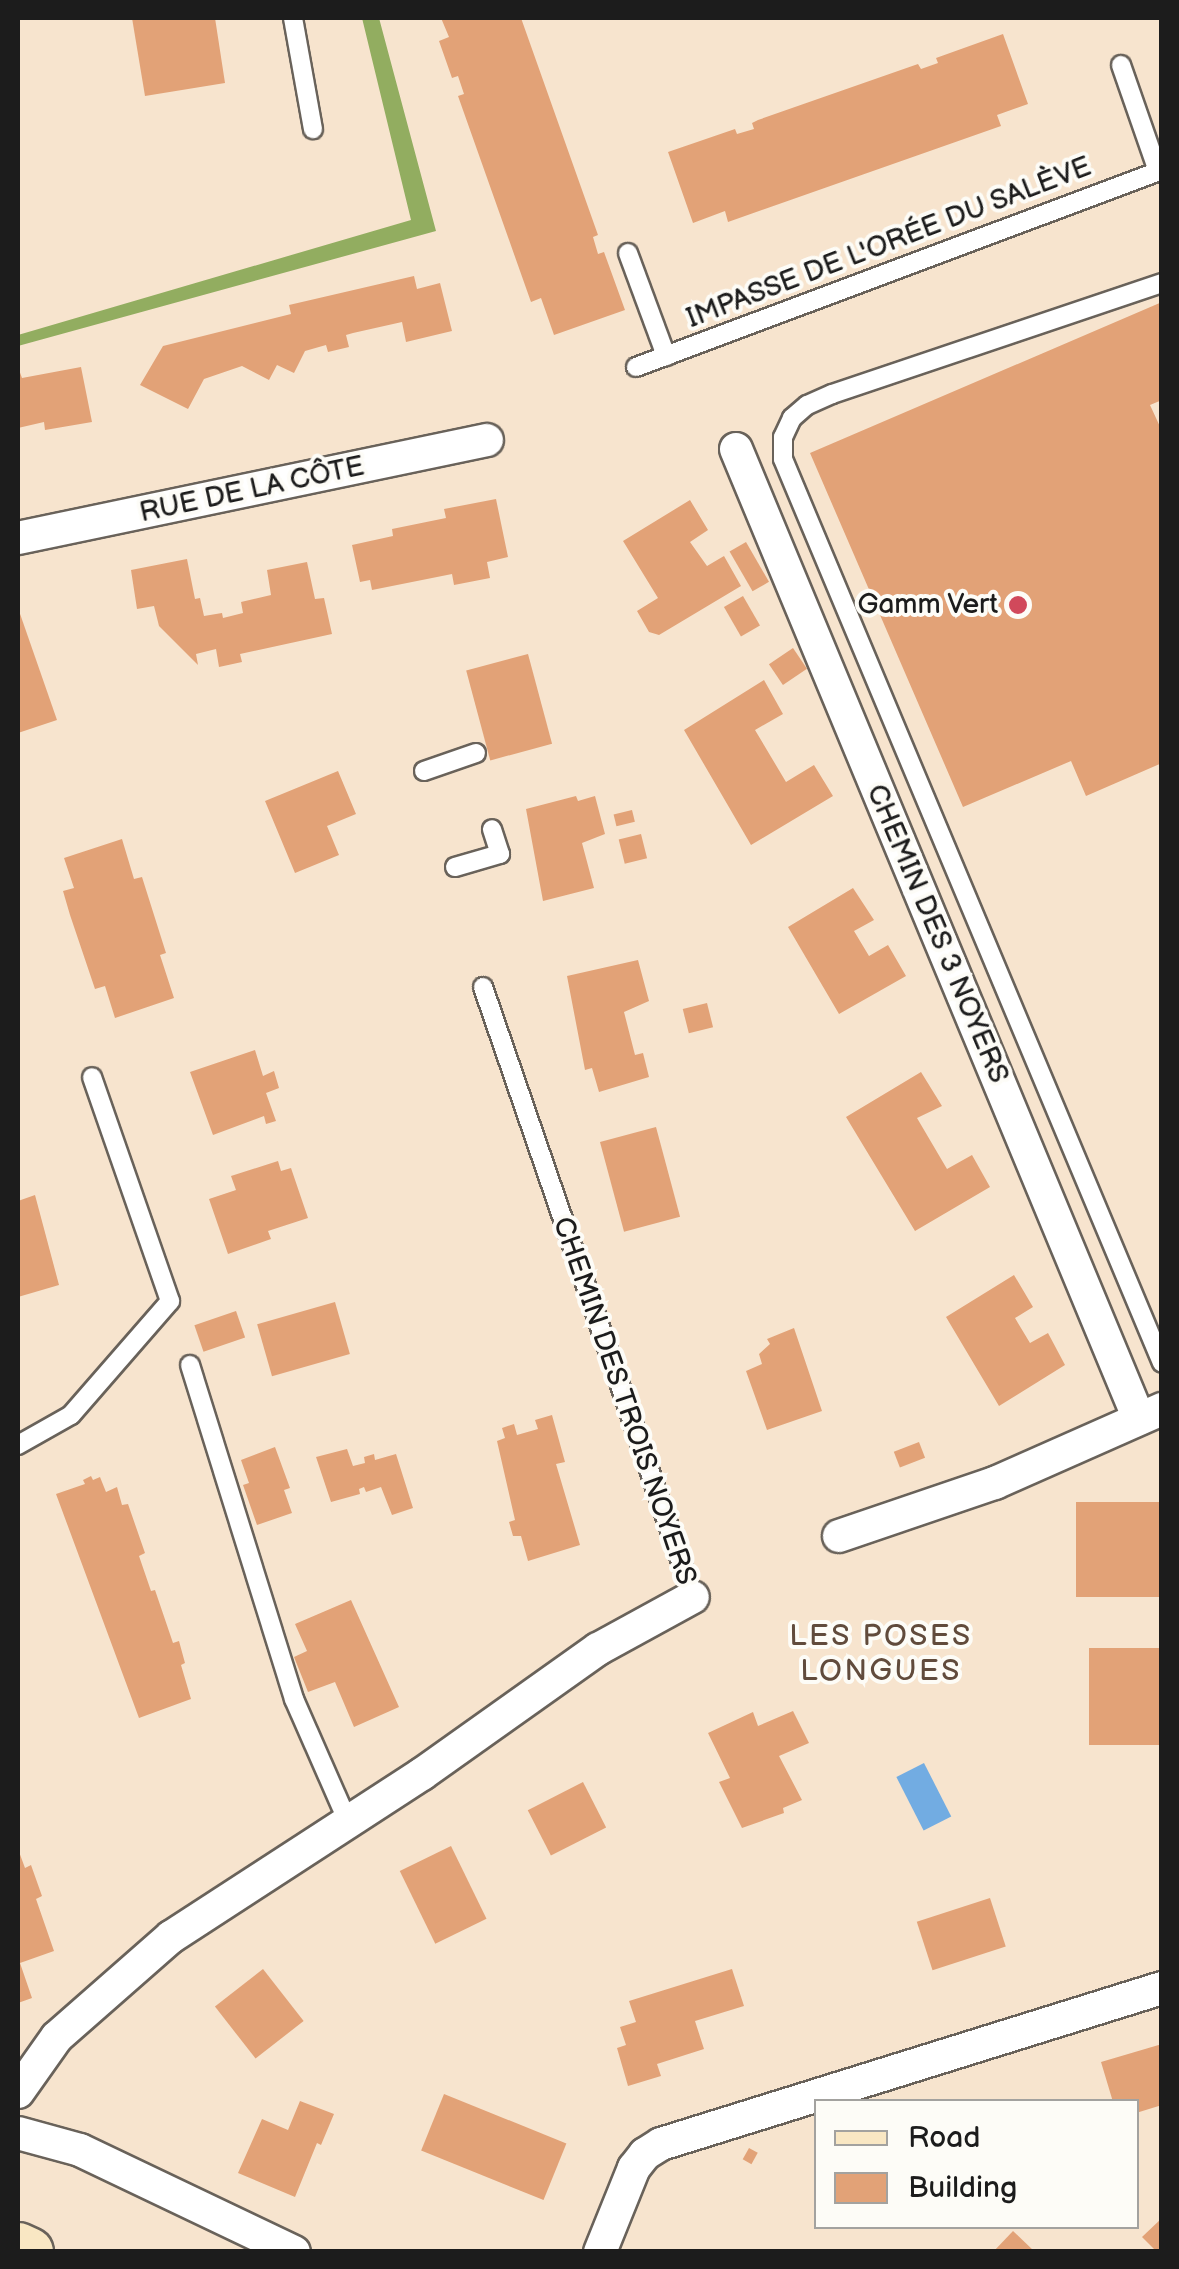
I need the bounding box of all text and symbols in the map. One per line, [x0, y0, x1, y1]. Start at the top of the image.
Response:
street label: IMPASSE DE L'ORÉE DU SALÈVE [682, 150, 1096, 336]
street label: RUE DE LA CÔTE [137, 450, 367, 530]
place label: Gamm Vert [857, 588, 998, 622]
marker: Gamm Vert [1007, 594, 1029, 616]
street label: CHEMIN DES 3 NOYERS [859, 780, 1015, 1088]
street label: CHEMIN DES TROIS NOYERS [545, 1212, 703, 1590]
district label: LES POSES LONGUES [789, 1618, 973, 1688]
legend [814, 2099, 1139, 2229]
text: Road [908, 2120, 981, 2156]
text: Building [908, 2170, 1017, 2206]

